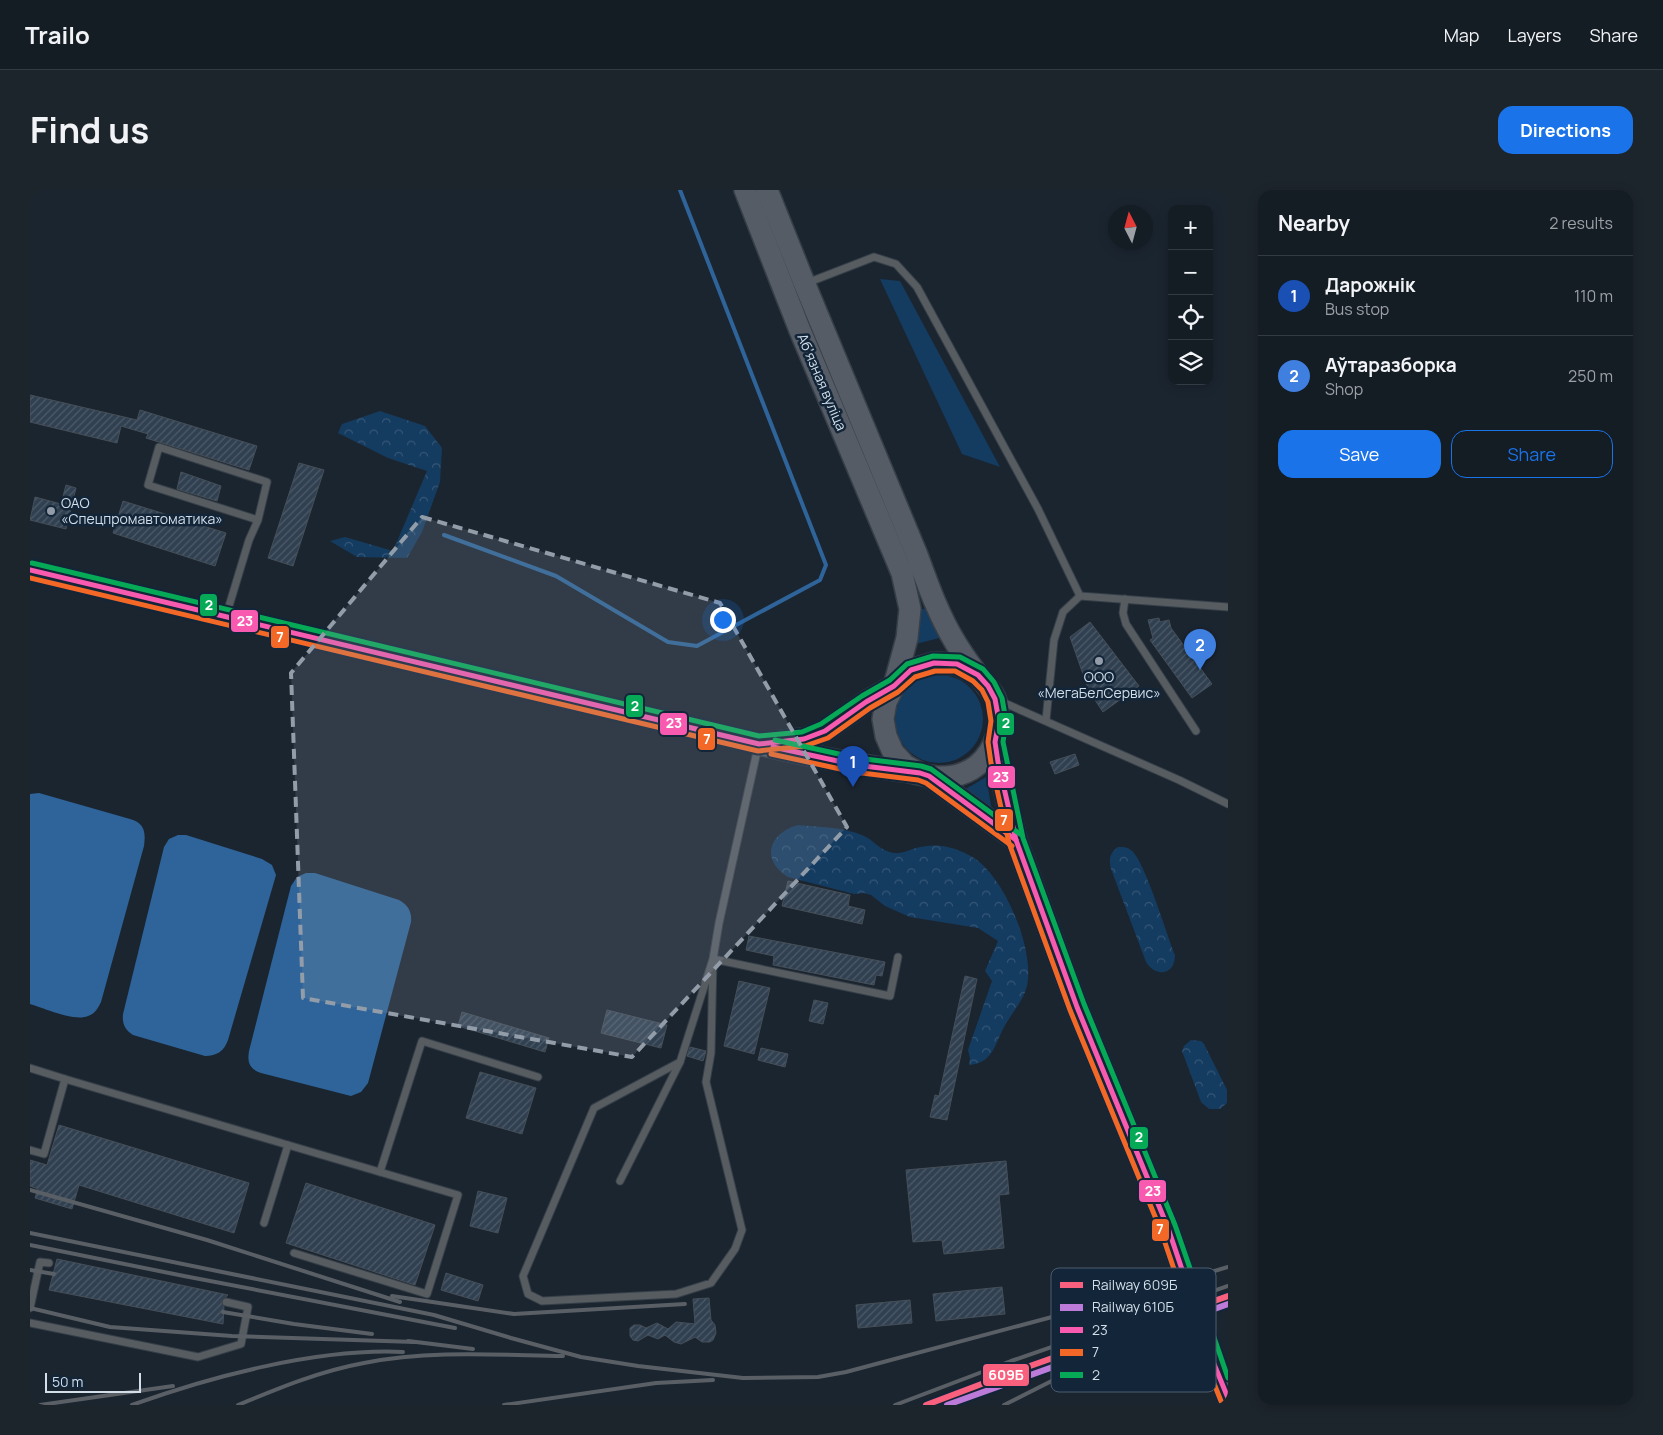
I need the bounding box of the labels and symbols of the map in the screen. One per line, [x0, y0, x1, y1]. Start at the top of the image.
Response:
north arrow [1108, 205, 1153, 250]
street label: Абʼязная вуліца [793, 330, 852, 433]
place label: ОАО «Спецпромавтоматика» [61, 493, 223, 528]
marker: ОАО «Спецпромавтоматика» [45, 505, 57, 517]
line badge: 2 [199, 593, 218, 617]
text: 2 [205, 595, 213, 614]
your location [710, 607, 736, 633]
line badge: 23 [230, 609, 259, 633]
text: 23 [237, 611, 253, 630]
line badge: 7 [270, 625, 290, 649]
text: 7 [276, 627, 284, 646]
pin: 2 [1184, 629, 1216, 670]
marker: ООО «МегаБелСервис» [1093, 655, 1105, 667]
place label: ООО «МегаБелСервис» [1037, 667, 1161, 702]
line badge: 2 [625, 694, 644, 718]
text: 2 [631, 696, 639, 715]
line badge: 23 [659, 712, 688, 736]
line badge: 2 [996, 712, 1015, 736]
text: 23 [666, 713, 682, 732]
text: 2 [1002, 713, 1010, 732]
line badge: 7 [697, 727, 716, 751]
text: 7 [703, 729, 711, 748]
pin: 1 [837, 746, 869, 787]
line badge: 23 [987, 765, 1016, 789]
text: 23 [993, 767, 1009, 786]
line badge: 7 [994, 808, 1014, 832]
text: 7 [1000, 810, 1008, 829]
line badge: 2 [1129, 1126, 1149, 1150]
text: 2 [1135, 1127, 1143, 1146]
line badge: 23 [1138, 1179, 1167, 1203]
text: 23 [1145, 1181, 1161, 1200]
line badge: 7 [1151, 1218, 1170, 1242]
text: 7 [1156, 1219, 1164, 1238]
legend [1051, 1268, 1216, 1392]
text: Railway 609Б [1092, 1275, 1178, 1294]
text: Railway 610Б [1092, 1297, 1174, 1316]
text: 23 [1092, 1320, 1108, 1339]
text: 7 [1092, 1342, 1099, 1361]
line badge: 609Б [982, 1363, 1030, 1387]
text: 609Б [988, 1365, 1024, 1384]
text: 2 [1092, 1365, 1100, 1384]
scale bar [45, 1370, 141, 1393]

